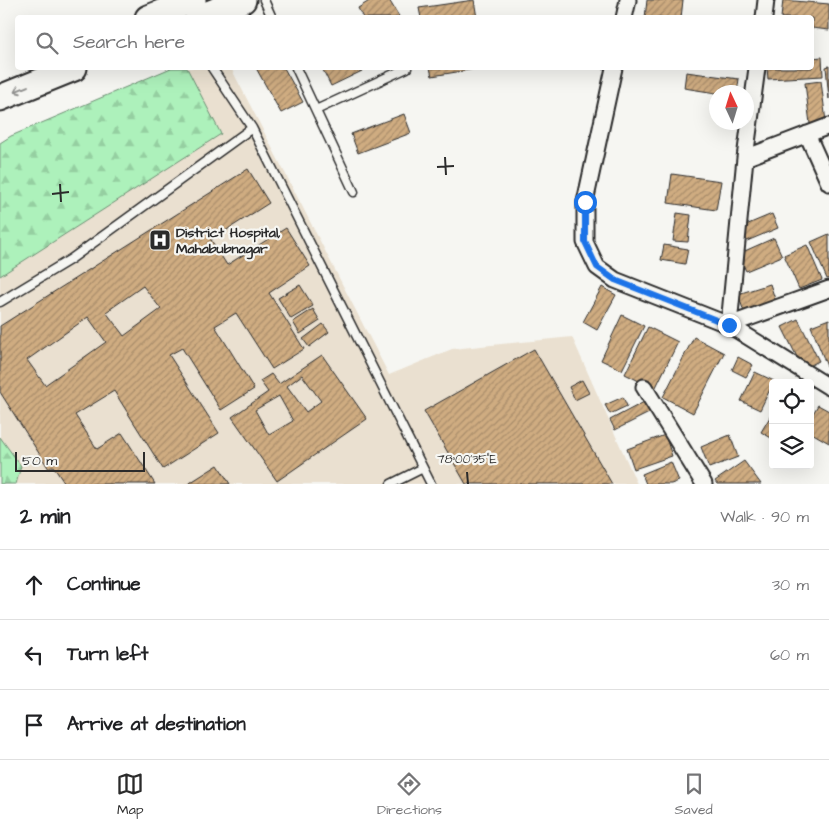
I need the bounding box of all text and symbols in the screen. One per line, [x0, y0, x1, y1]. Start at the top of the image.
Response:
search box [15, 15, 814, 70]
icon: search [33, 29, 61, 57]
text: Search here [73, 29, 185, 56]
one-way arrow [14, 85, 29, 94]
north arrow [709, 85, 754, 130]
route start [574, 191, 597, 214]
place label: District Hospital, Mahabubnagar [176, 223, 281, 260]
hospital icon: District Hospital, Mahabubnagar [148, 228, 172, 252]
route end [718, 314, 741, 337]
map controls [769, 379, 814, 469]
button: locate [769, 379, 814, 424]
button: layers [769, 424, 814, 469]
scale bar [15, 449, 145, 472]
text: 50 m [22, 451, 57, 471]
text: 78°00'35"E [437, 451, 497, 468]
text: 2 min [20, 502, 70, 531]
text: Walk · 90 m [720, 506, 809, 528]
icon: ahead [20, 571, 48, 599]
text: Continue [67, 571, 141, 598]
text: 30 m [772, 574, 809, 596]
icon: left [20, 641, 48, 669]
text: Turn left [67, 641, 148, 668]
text: 60 m [770, 644, 809, 666]
icon: arrive [20, 711, 48, 739]
text: Arrive at destination [67, 711, 246, 738]
tab: Map [116, 770, 144, 820]
tab: Directions [377, 770, 442, 820]
tab: Saved [675, 770, 713, 820]

